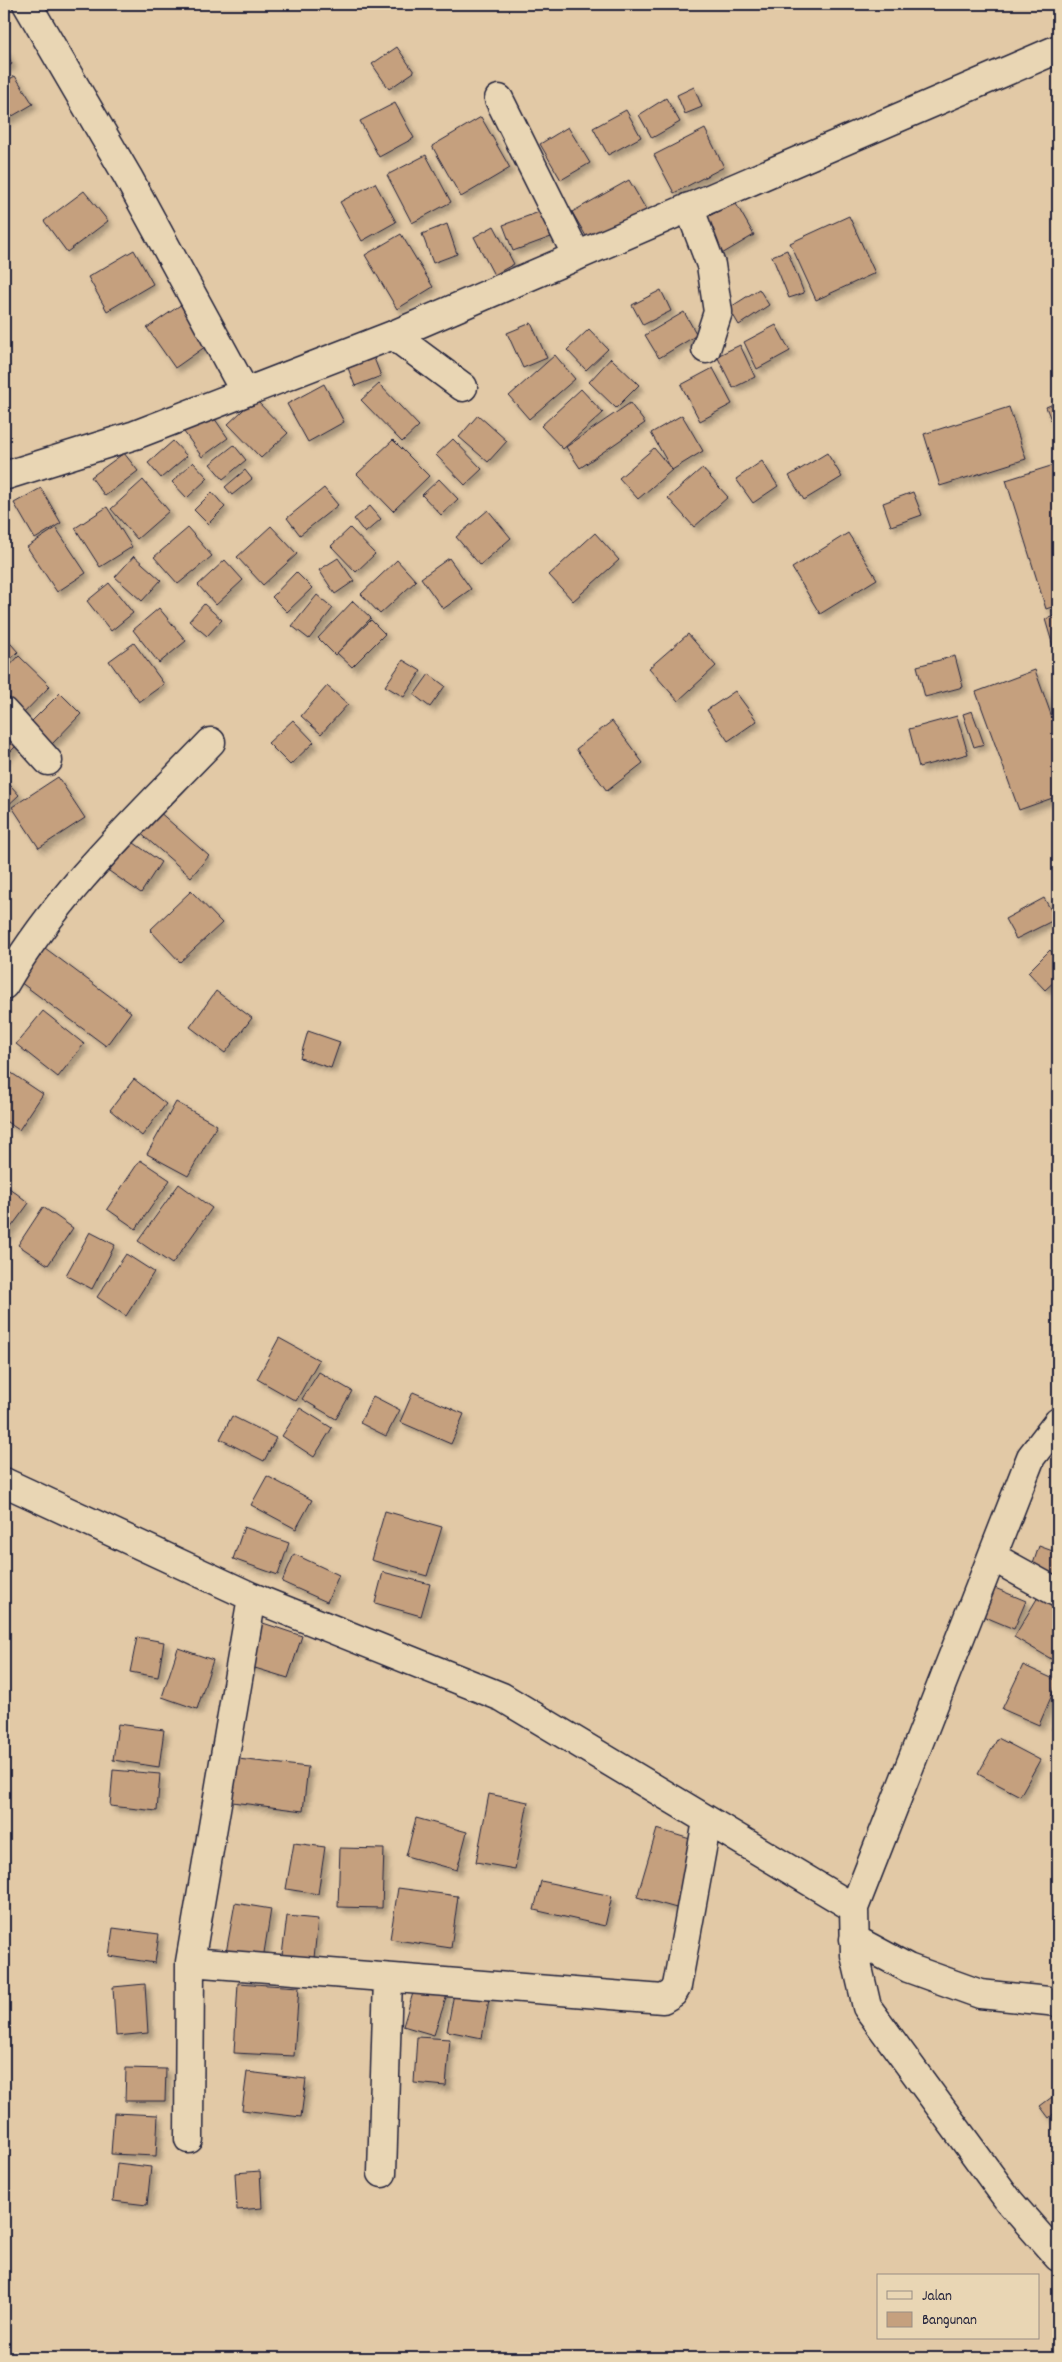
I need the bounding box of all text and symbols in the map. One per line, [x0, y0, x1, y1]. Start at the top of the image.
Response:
legend [877, 2274, 1040, 2340]
text: Jalan [922, 2286, 952, 2308]
text: Bangunan [922, 2310, 977, 2332]

